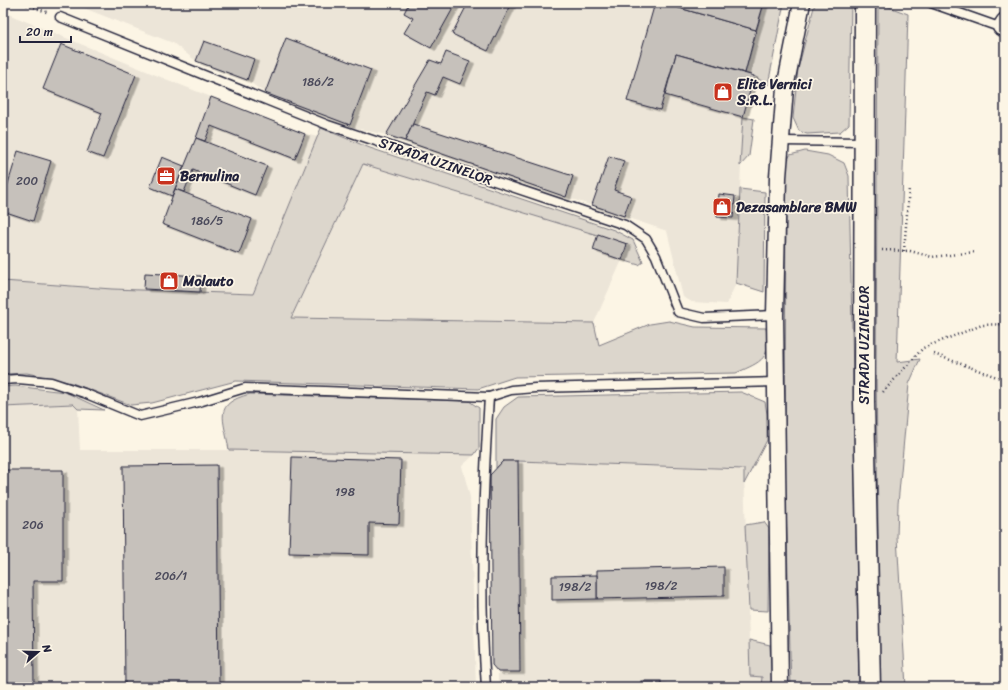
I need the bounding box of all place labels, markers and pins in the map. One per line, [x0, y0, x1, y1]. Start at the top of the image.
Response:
place label: Elite Vernici S.R.L. [736, 72, 813, 113]
shop icon: Elite Vernici S.R.L. [712, 81, 734, 103]
place label: Bernulina [180, 164, 239, 189]
office icon: Bernulina [155, 165, 177, 187]
place label: Dezasamblare BMW [736, 195, 858, 220]
shop icon: Dezasamblare BMW [711, 196, 733, 218]
place label: Molauto [182, 269, 234, 294]
shop icon: Molauto [158, 270, 180, 292]

